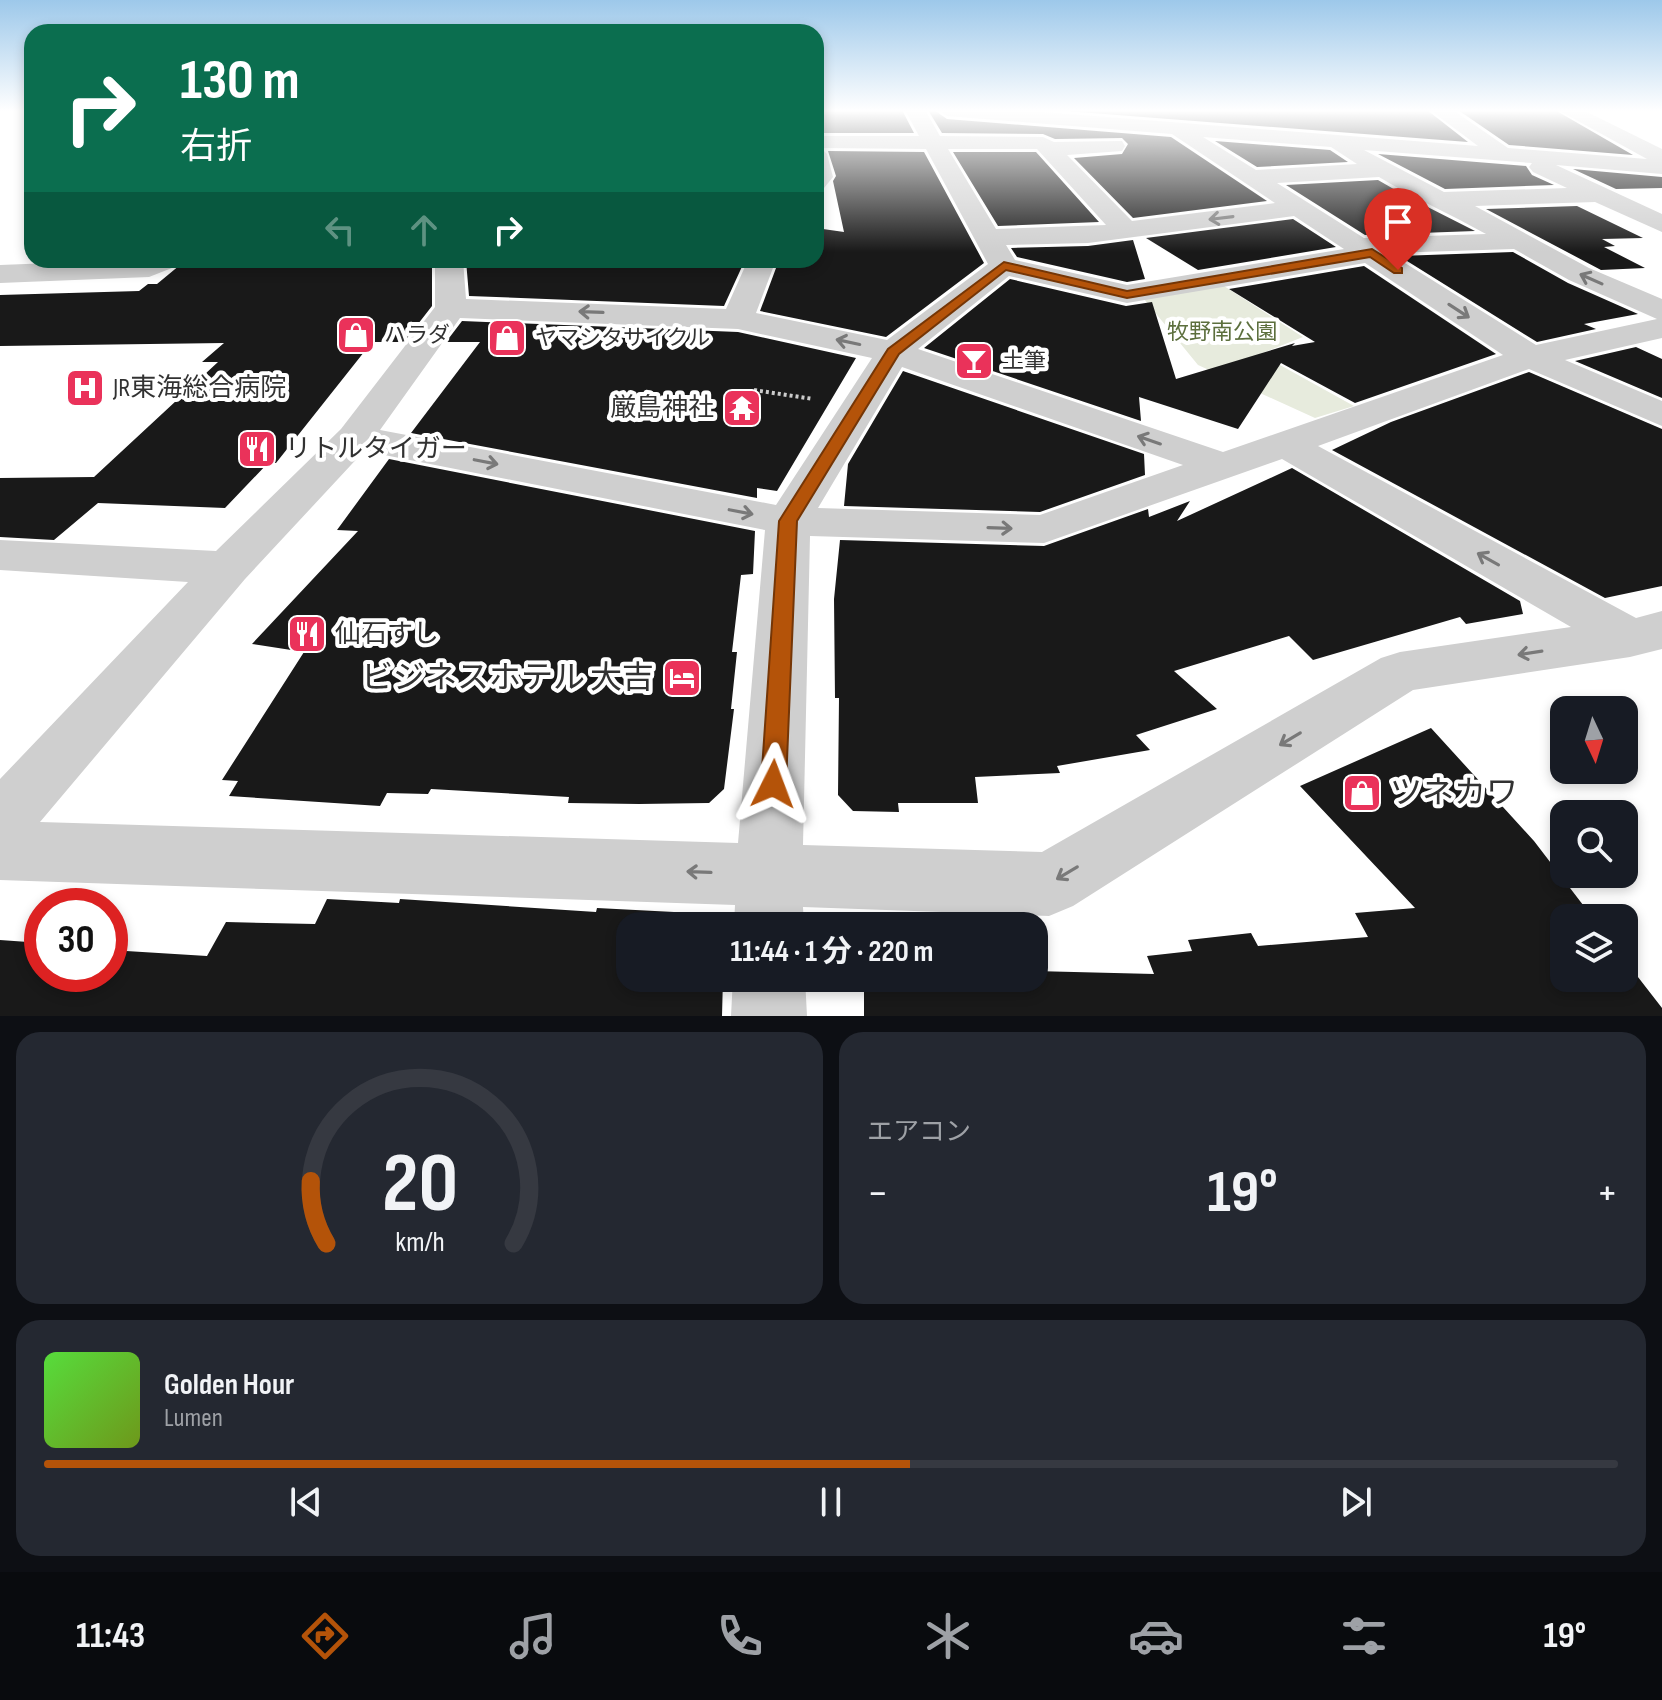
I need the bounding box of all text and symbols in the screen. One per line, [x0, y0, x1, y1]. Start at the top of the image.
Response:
text: 130 m [180, 48, 300, 115]
icon: right [48, 56, 152, 160]
text: 右折 [180, 126, 252, 169]
pin [1364, 188, 1432, 270]
icon: arrive [1376, 200, 1420, 244]
icon: left [318, 208, 362, 252]
icon: ahead [402, 208, 446, 252]
icon: right [486, 208, 530, 252]
one-way arrow [1208, 211, 1235, 226]
one-way arrow [1579, 271, 1604, 286]
one-way arrow [1447, 303, 1470, 319]
one-way arrow [578, 305, 605, 320]
shop icon: ハラダ [335, 314, 377, 356]
shop icon: ヤマシタサイクル [486, 317, 528, 359]
park label: 牧野南公園 [1167, 319, 1277, 346]
place label: ハラダ [384, 322, 450, 349]
place label: ヤマシタサイクル [535, 325, 710, 352]
one-way arrow [836, 334, 862, 349]
bar icon: 土筆 [953, 340, 995, 382]
place label: 土筆 [1002, 348, 1046, 375]
hospital icon: JR東海総合病院 [64, 367, 106, 409]
place label: JR東海総合病院 [112, 373, 286, 404]
temple icon: 厳島神社 [721, 387, 763, 429]
place label: 厳島神社 [610, 393, 714, 424]
restaurant icon: リトルタイガー [236, 428, 278, 470]
one-way arrow [1137, 432, 1161, 446]
place label: リトルタイガー [285, 434, 467, 465]
one-way arrow [473, 456, 498, 471]
one-way arrow [728, 505, 754, 520]
one-way arrow [986, 520, 1013, 535]
one-way arrow [1477, 551, 1501, 566]
restaurant icon: 仙石すし [286, 613, 328, 655]
place label: 仙石すし [335, 619, 439, 650]
one-way arrow [1518, 646, 1543, 661]
hotel icon: ビジネスホテル 大吉 [661, 657, 703, 699]
place label: ビジネスホテル 大吉 [361, 659, 654, 698]
north arrow [1550, 696, 1638, 784]
map controls [1550, 696, 1638, 992]
one-way arrow [1279, 731, 1302, 747]
position arrow [731, 742, 815, 826]
shop icon: ツネカワ [1341, 772, 1383, 814]
place label: ツネカワ [1390, 774, 1518, 813]
button: search [1550, 800, 1638, 888]
one-way arrow [686, 864, 713, 879]
one-way arrow [1056, 865, 1079, 881]
speed limit sign: 30 [24, 888, 128, 992]
button: layers [1550, 904, 1638, 992]
text: 11:44 · 1 分 · 220 m [731, 934, 933, 970]
text: エアコン [867, 1117, 971, 1148]
text: 20 [381, 1135, 458, 1235]
text: 19° [1207, 1157, 1278, 1229]
text: − [867, 1167, 889, 1220]
text: + [1596, 1167, 1618, 1220]
text: km/h [395, 1225, 444, 1260]
text: Golden Hour [164, 1367, 294, 1403]
text: Lumen [164, 1403, 223, 1434]
icon: previous [284, 1480, 328, 1524]
icon: pause [809, 1480, 853, 1524]
icon: next [1334, 1480, 1378, 1524]
icon: directions [297, 1608, 353, 1664]
icon: music [505, 1608, 561, 1664]
icon: phone [712, 1608, 768, 1664]
icon: climate [920, 1608, 976, 1664]
icon: car [1128, 1608, 1184, 1664]
icon: filters [1336, 1608, 1392, 1664]
text: 11:43 [76, 1615, 145, 1658]
text: 19° [1544, 1615, 1586, 1658]

